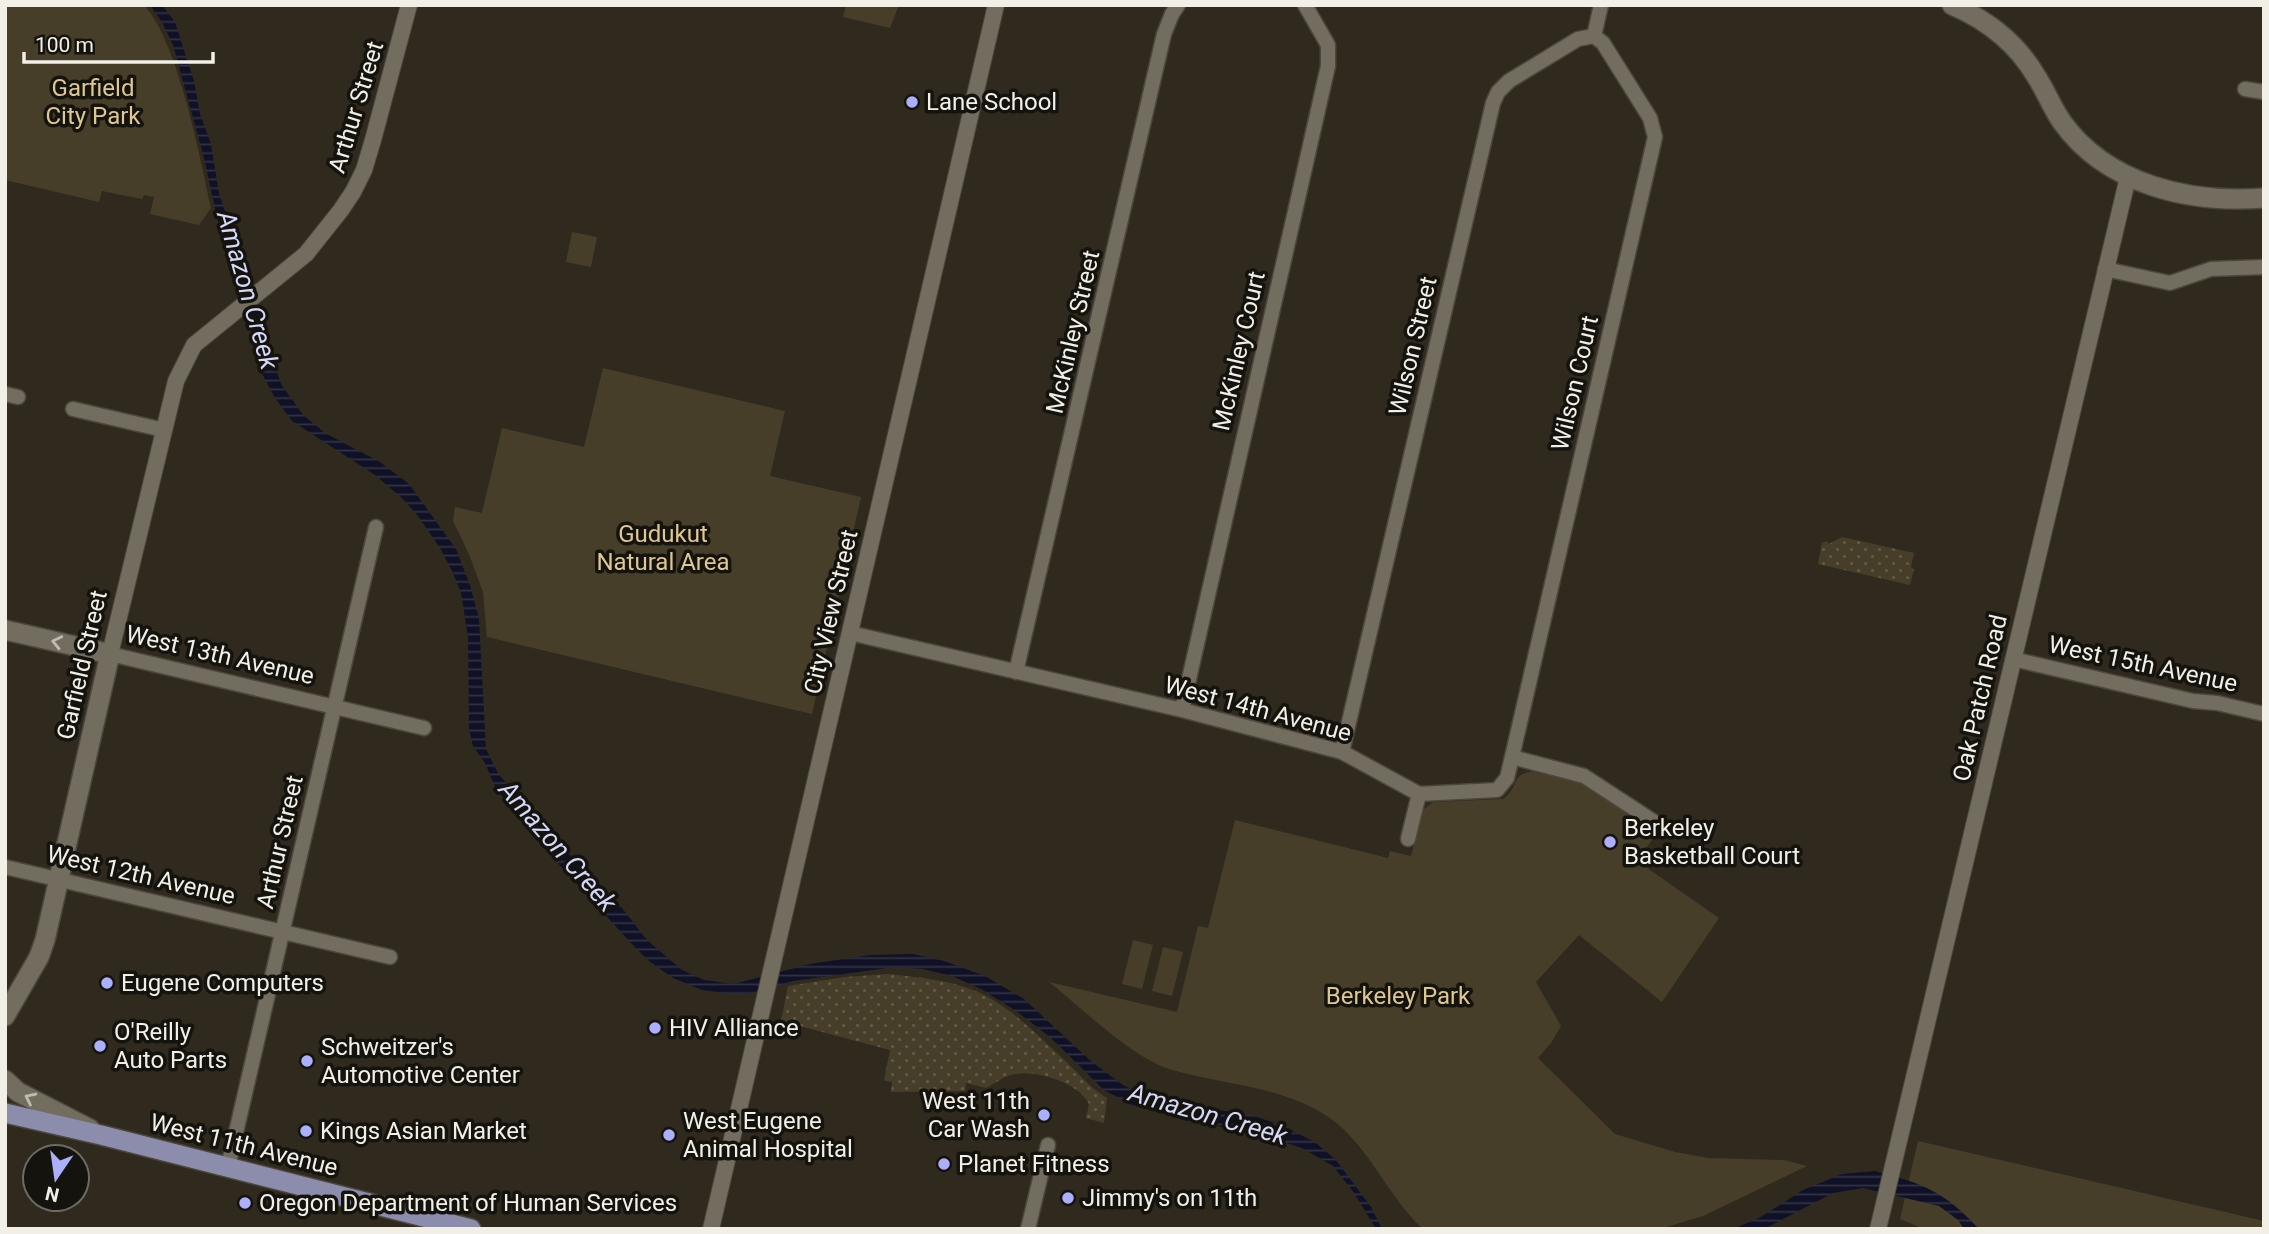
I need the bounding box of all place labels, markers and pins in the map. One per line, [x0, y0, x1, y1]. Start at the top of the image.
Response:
place label: Lane School [926, 88, 1057, 116]
marker: Lane School [904, 94, 920, 110]
place label: Berkeley Basketball Court [1624, 814, 1800, 870]
marker: Berkeley Basketball Court [1602, 834, 1618, 850]
place label: Eugene Computers [121, 969, 324, 997]
marker: Eugene Computers [99, 975, 115, 991]
place label: HIV Alliance [669, 1014, 799, 1042]
place label: O'Reilly Auto Parts [114, 1018, 227, 1074]
marker: HIV Alliance [647, 1020, 663, 1036]
place label: Schweitzer's Automotive Center [321, 1033, 520, 1089]
marker: O'Reilly Auto Parts [92, 1038, 108, 1054]
marker: Schweitzer's Automotive Center [299, 1053, 315, 1069]
place label: West 11th Car Wash [922, 1087, 1030, 1143]
place label: West Eugene Animal Hospital [683, 1107, 853, 1163]
marker: West 11th Car Wash [1036, 1107, 1052, 1123]
place label: Kings Asian Market [320, 1117, 527, 1145]
marker: Kings Asian Market [298, 1123, 314, 1139]
marker: West Eugene Animal Hospital [661, 1127, 677, 1143]
place label: Planet Fitness [958, 1150, 1110, 1178]
marker: Planet Fitness [936, 1156, 952, 1172]
place label: Jimmy's on 11th [1082, 1184, 1257, 1212]
place label: Oregon Department of Human Services [259, 1189, 677, 1217]
marker: Jimmy's on 11th [1060, 1190, 1076, 1206]
marker: Oregon Department of Human Services [237, 1195, 253, 1211]

